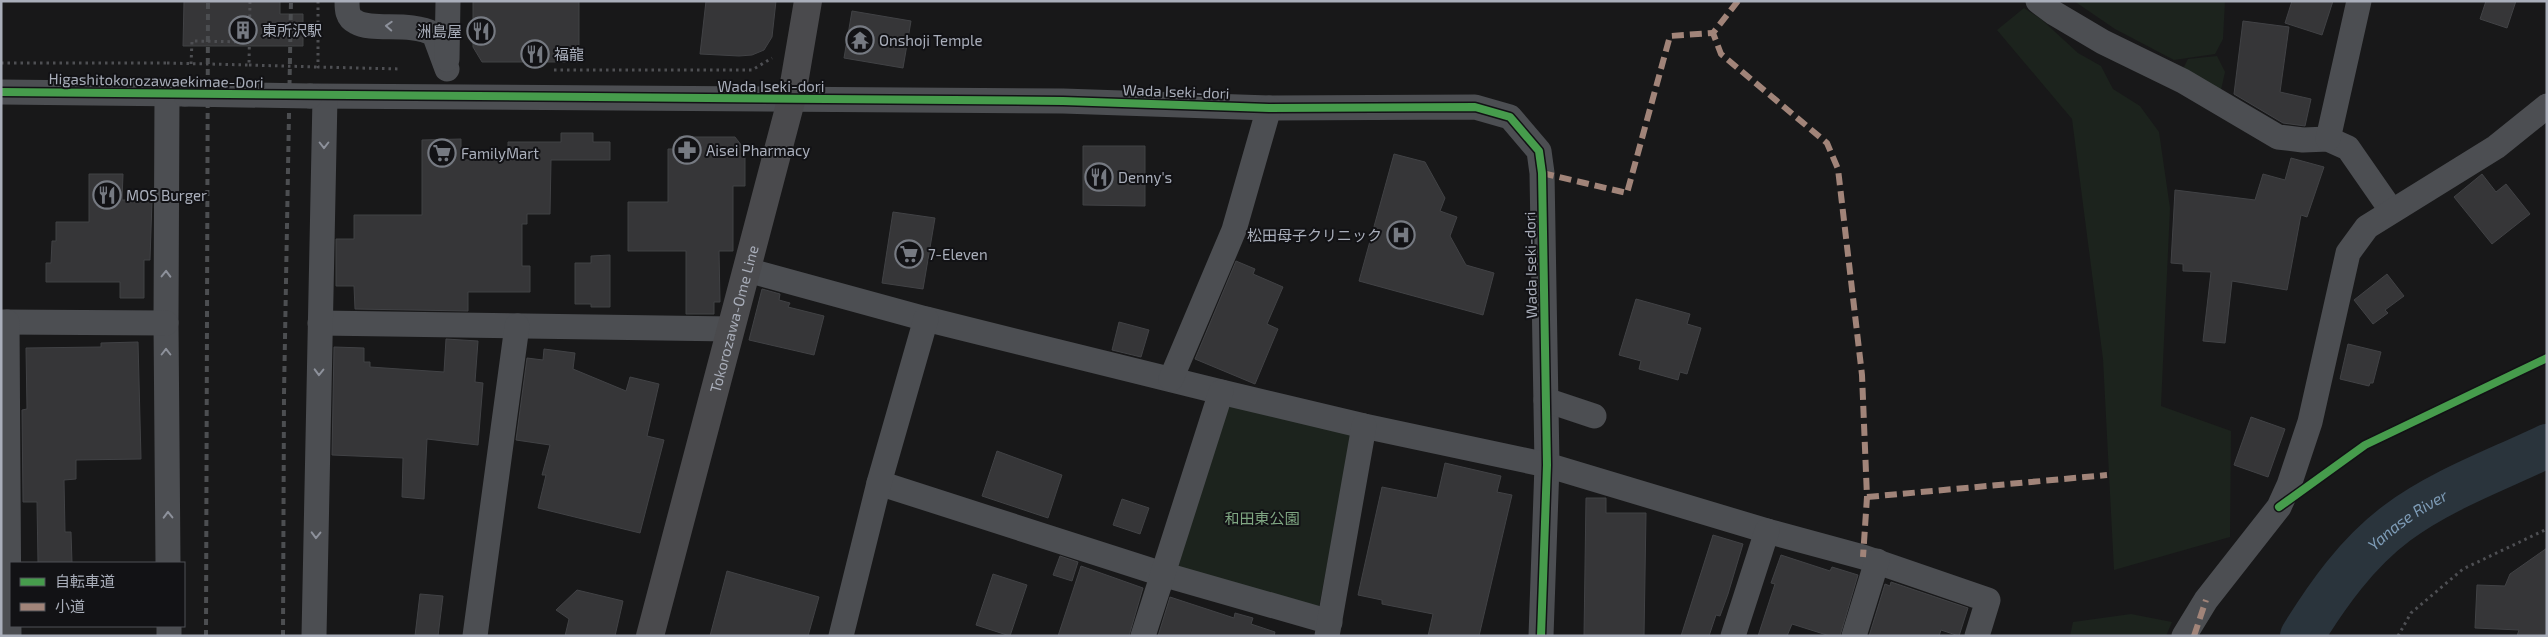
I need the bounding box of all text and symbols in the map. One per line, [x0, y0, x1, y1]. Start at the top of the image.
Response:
building icon: 東所沢駅 [228, 15, 258, 45]
restaurant icon: 洲島屋 [466, 16, 496, 46]
one-way arrow [385, 20, 393, 31]
place label: 東所沢駅 [262, 21, 322, 39]
place label: 洲島屋 [417, 22, 462, 40]
temple icon: Onshoji Temple [845, 25, 875, 55]
place label: Onshoji Temple [879, 31, 983, 50]
restaurant icon: 福龍 [520, 39, 550, 69]
place label: 福龍 [554, 45, 584, 63]
street label: Higashitokorozawaekimae-Dori [48, 69, 264, 91]
street label: Wada Iseki-dori [718, 77, 825, 95]
street label: Wada Iseki-dori [1122, 80, 1230, 102]
pharmacy icon: Aisei Pharmacy [672, 135, 702, 165]
supermarket icon: FamilyMart [427, 138, 457, 168]
place label: Aisei Pharmacy [706, 141, 810, 159]
one-way arrow [319, 142, 329, 150]
place label: FamilyMart [461, 144, 539, 162]
restaurant icon: Denny's [1084, 162, 1114, 192]
place label: Denny's [1118, 168, 1172, 186]
restaurant icon: MOS Burger [92, 180, 122, 210]
place label: MOS Burger [126, 186, 207, 204]
street label: Wada Iseki-dori [1520, 211, 1540, 319]
hospital icon: 松田母子クリニック [1386, 220, 1416, 250]
place label: 松田母子クリニック [1247, 226, 1382, 244]
supermarket icon: 7-Eleven [894, 239, 924, 269]
street label: Tokorozawa-Ome Line [706, 243, 762, 395]
place label: 7-Eleven [928, 245, 988, 263]
one-way arrow [161, 270, 172, 278]
one-way arrow [161, 348, 171, 356]
one-way arrow [314, 368, 324, 376]
water label: Yanase River [2363, 484, 2451, 553]
park label: 和田東公園 [1224, 509, 1300, 527]
one-way arrow [162, 510, 173, 518]
one-way arrow [311, 531, 321, 539]
legend [10, 562, 185, 627]
text: 自転車道 [55, 572, 115, 590]
text: 小道 [55, 597, 85, 615]

